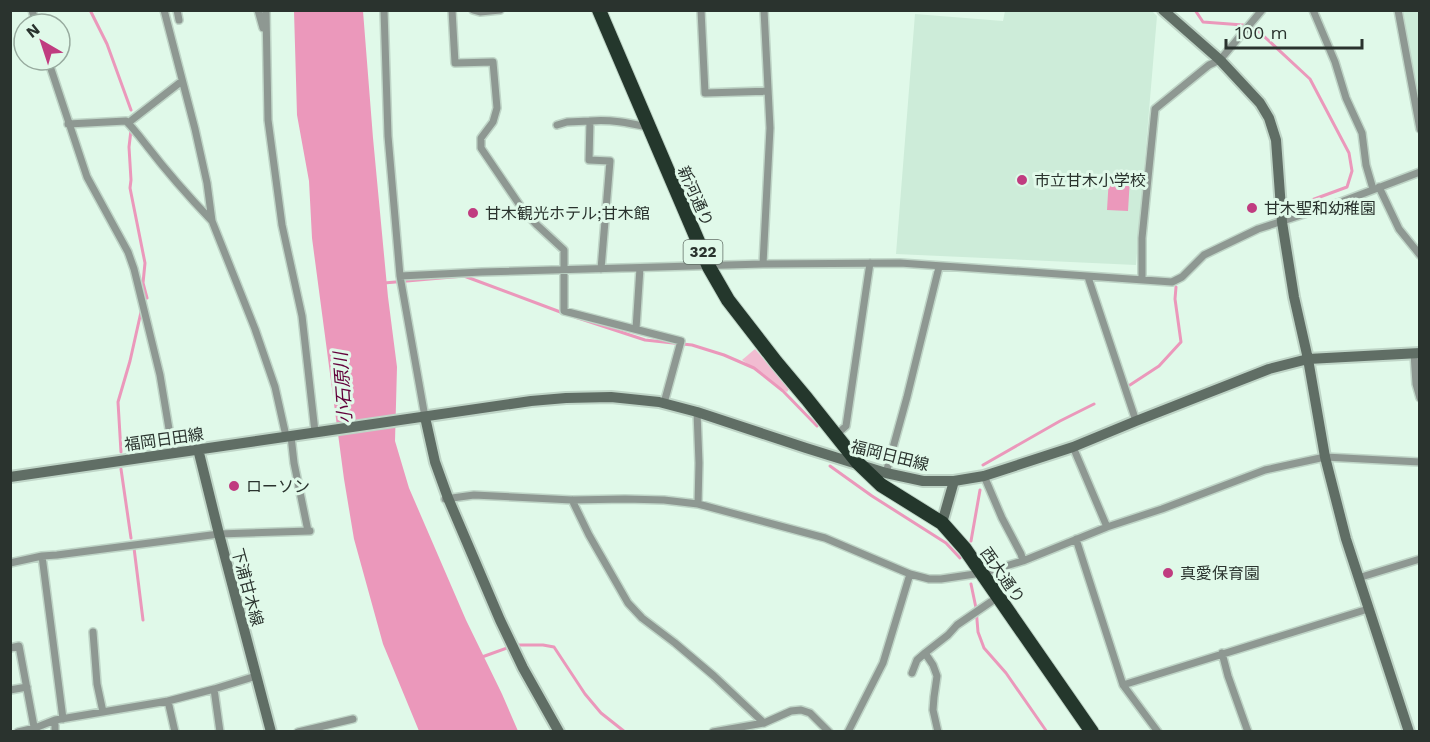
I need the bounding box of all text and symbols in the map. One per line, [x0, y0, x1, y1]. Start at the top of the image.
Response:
north arrow [12, 12, 72, 72]
scale bar [1226, 12, 1362, 50]
text: N [22, 20, 43, 42]
text: 100 m [1235, 22, 1288, 43]
street label: 新河通り [674, 163, 717, 229]
place label: 市立甘木小学校 [1034, 171, 1146, 190]
marker: 市立甘木小学校 [1015, 173, 1029, 187]
place label: 甘木聖和幼稚園 [1264, 199, 1376, 218]
marker: 甘木聖和幼稚園 [1245, 201, 1259, 215]
place label: 甘木観光ホテル;甘木館 [485, 204, 650, 223]
marker: 甘木観光ホテル;甘木館 [466, 206, 480, 220]
road number: 322 [684, 240, 722, 264]
water label: 小石原川 [329, 349, 355, 425]
street label: 福岡日田線 [123, 425, 205, 454]
street label: 福岡日田線 [849, 437, 931, 474]
place label: ローソン [246, 477, 310, 496]
marker: ローソン [227, 479, 241, 493]
street label: 西大通り [976, 544, 1029, 607]
street label: 下浦甘木線 [228, 546, 267, 628]
place label: 真愛保育園 [1180, 564, 1260, 583]
marker: 真愛保育園 [1161, 566, 1175, 580]

